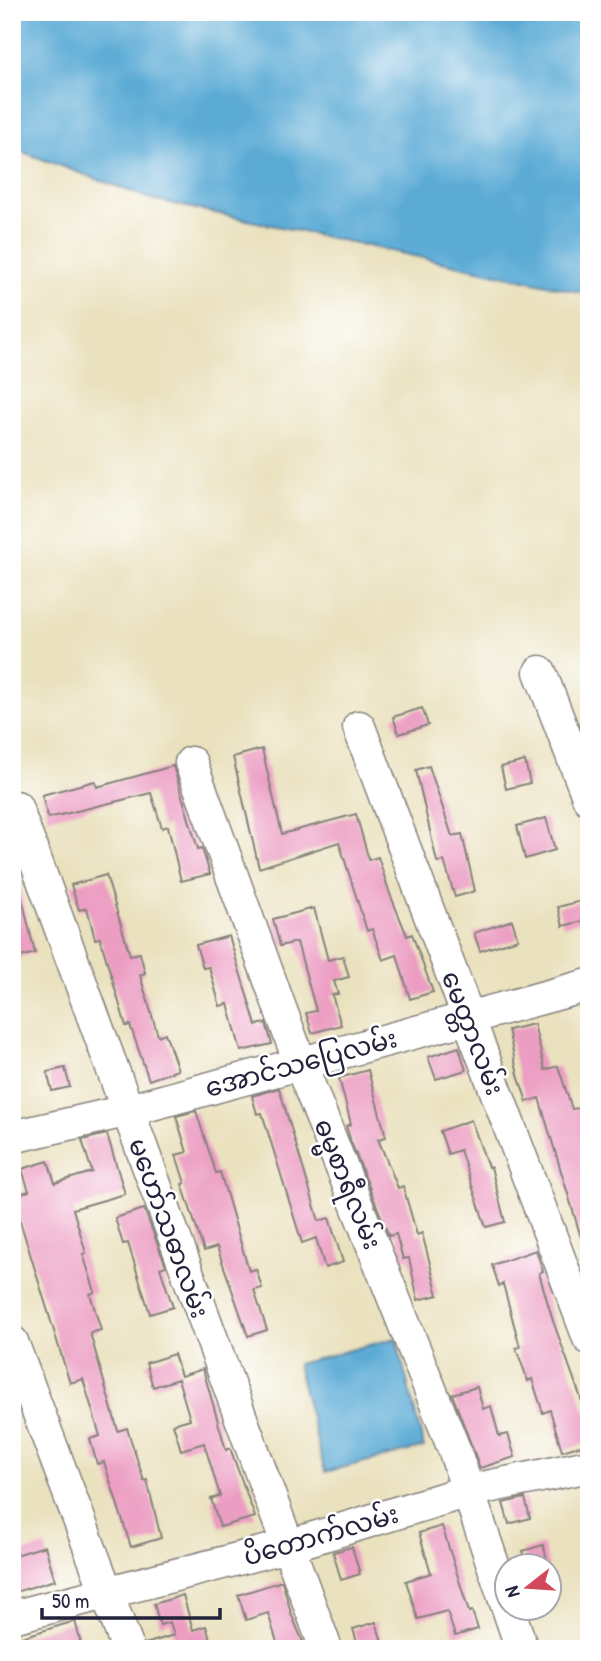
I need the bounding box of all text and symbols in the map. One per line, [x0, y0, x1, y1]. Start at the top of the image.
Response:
street label: မေတ္တာလမ်း [430, 966, 513, 1101]
street label: အောင်သပြေလမ်း [201, 1020, 402, 1109]
street label: ဓမ္မစာရီလမ်း [302, 1113, 391, 1256]
street label: မဟော်သဓာလမ်း [121, 1133, 218, 1323]
street label: ပိတောက်လမ်း [239, 1496, 402, 1573]
north arrow [492, 1552, 562, 1622]
scale bar [42, 1577, 220, 1621]
text: N [498, 1583, 526, 1601]
text: 50 m [52, 1586, 89, 1615]

